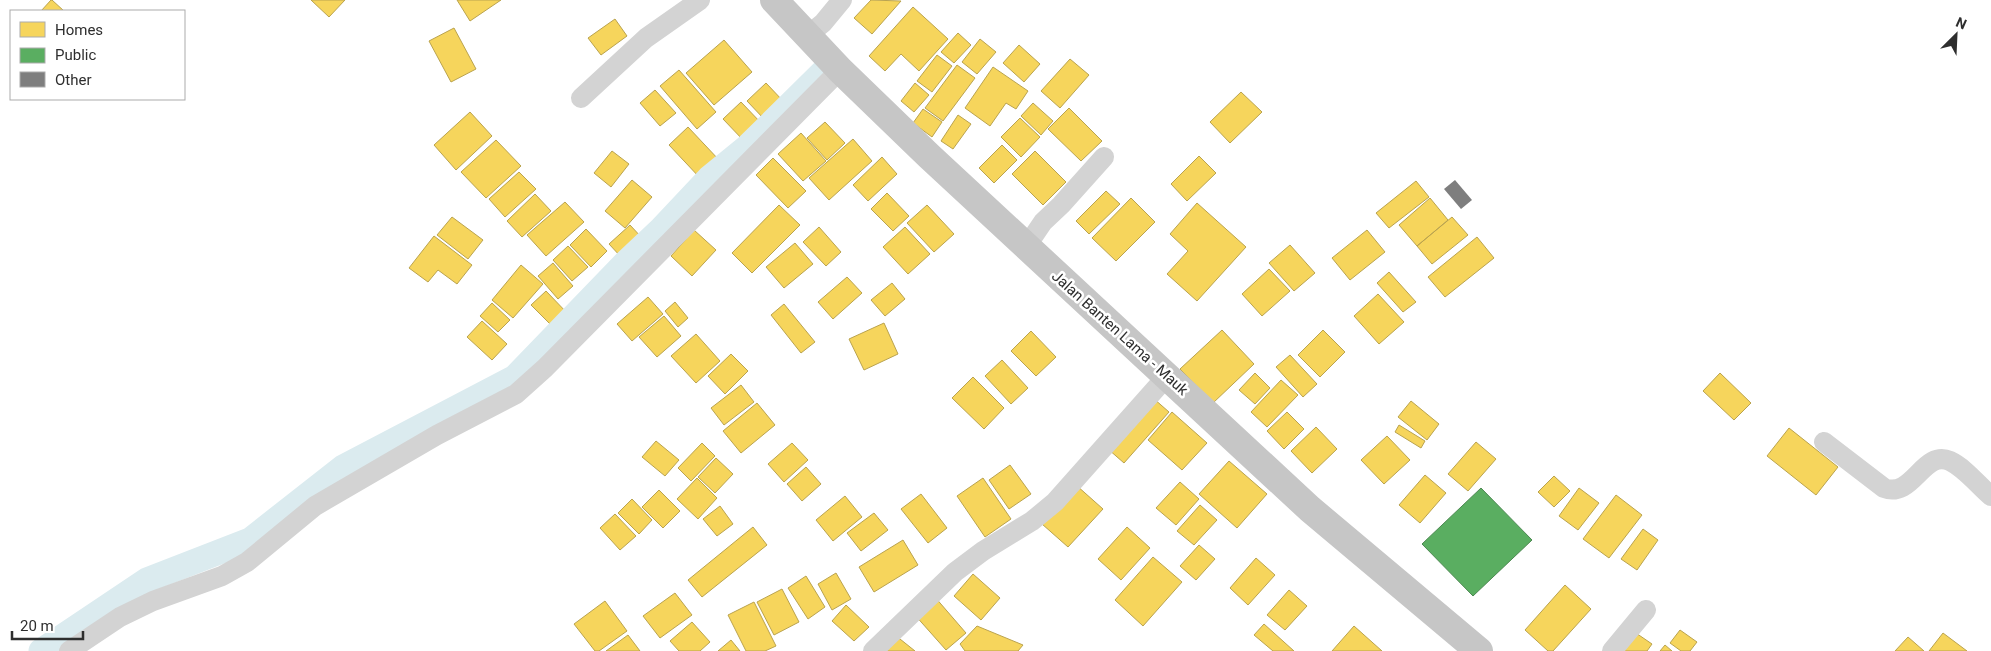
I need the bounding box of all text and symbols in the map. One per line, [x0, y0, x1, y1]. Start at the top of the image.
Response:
legend [10, 10, 185, 100]
north arrow [1931, 10, 1981, 60]
text: N [1954, 14, 1969, 32]
text: Homes [55, 21, 103, 39]
text: Public [55, 46, 96, 64]
text: Other [55, 71, 92, 89]
street label: Jalan Banten Lama - Mauk [1048, 267, 1192, 399]
scale bar [12, 608, 84, 640]
text: 20 m [20, 617, 54, 635]

